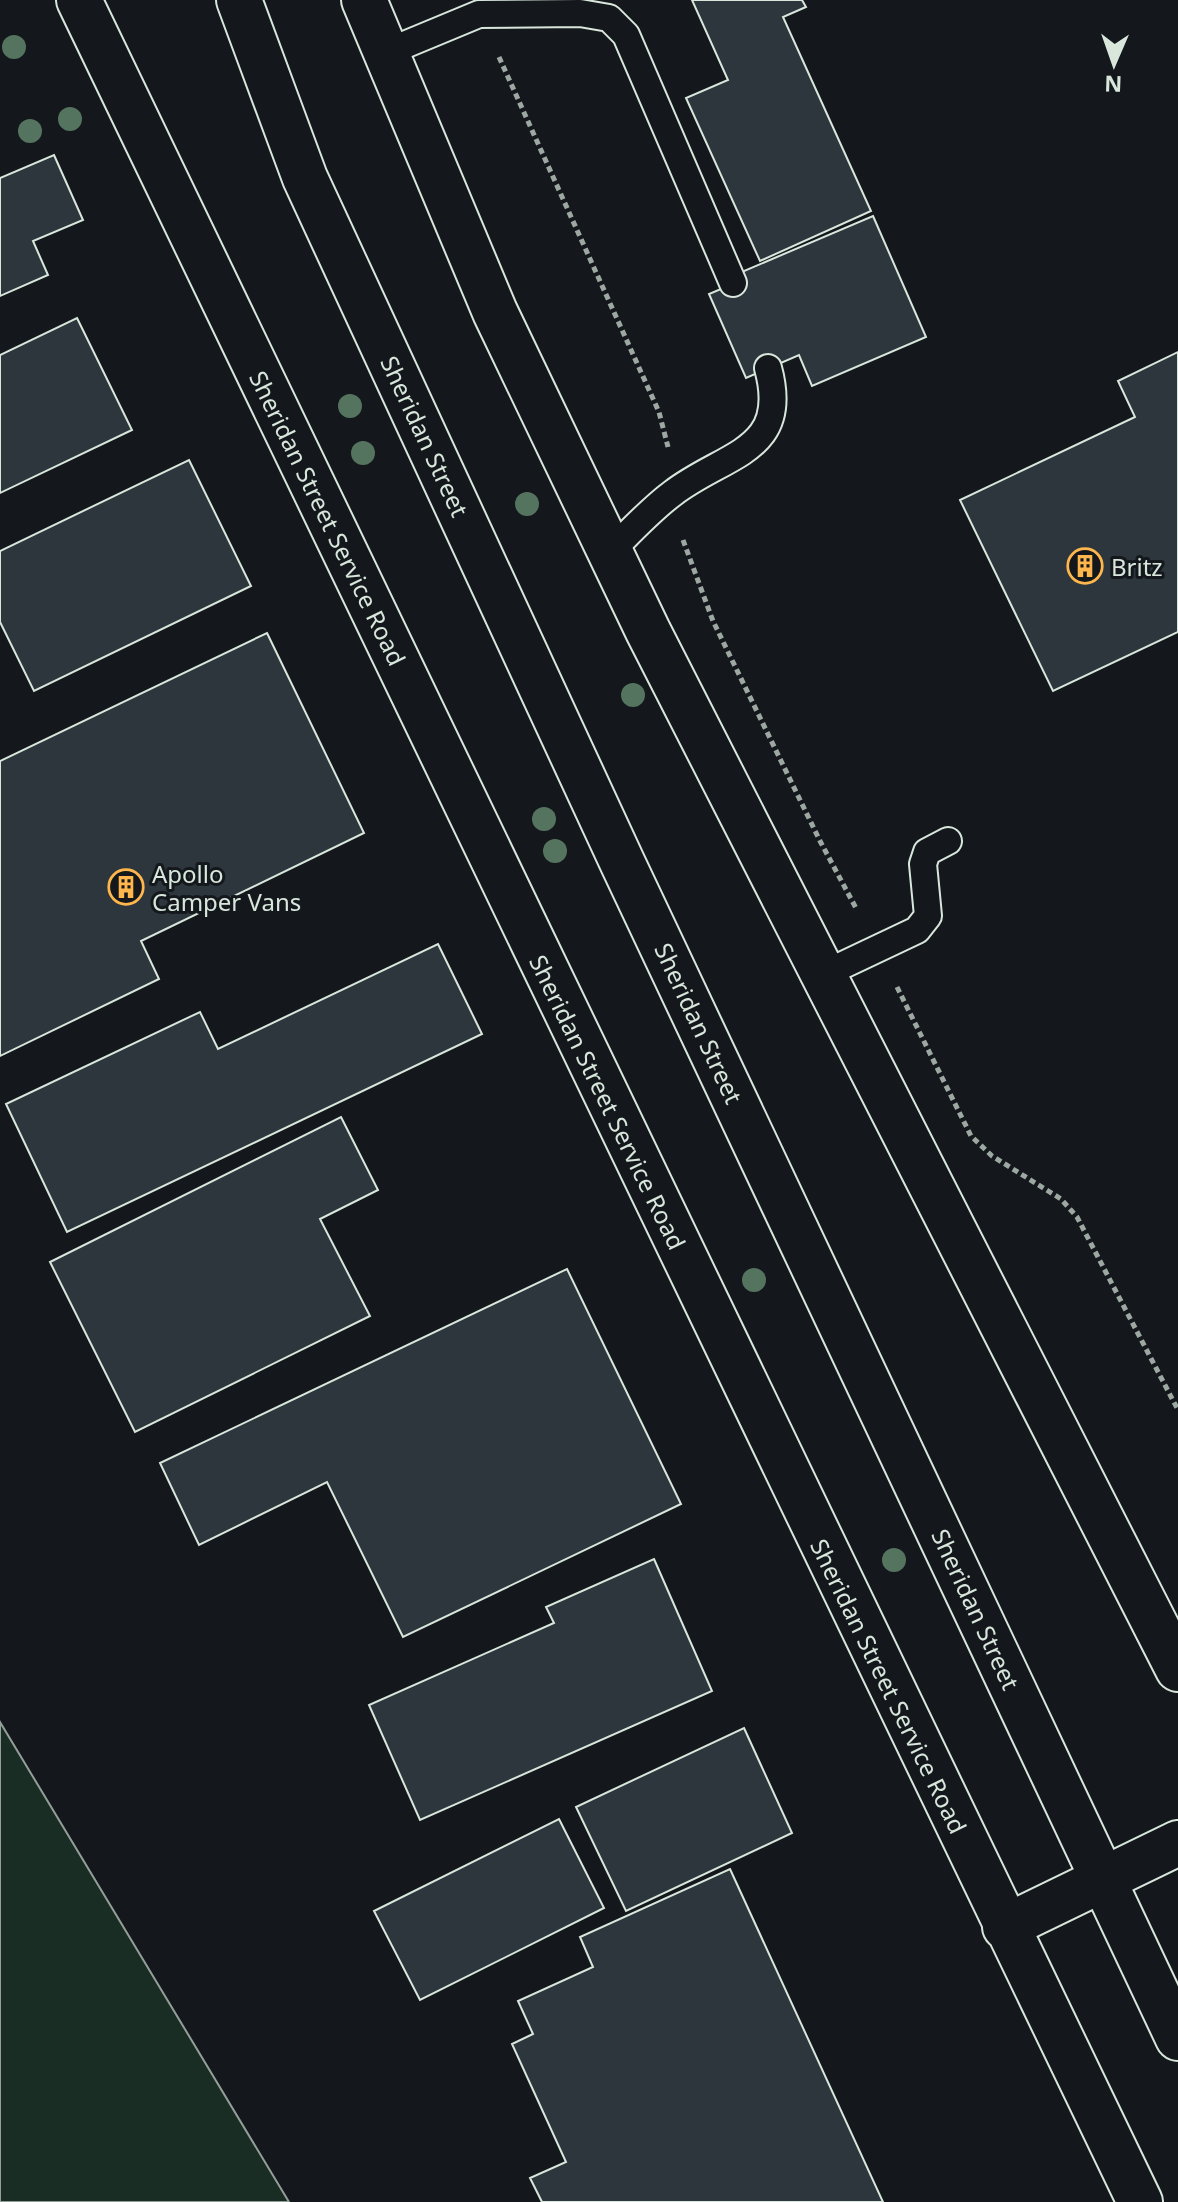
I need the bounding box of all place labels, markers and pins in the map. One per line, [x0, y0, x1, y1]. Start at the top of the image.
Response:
building icon: Britz [1066, 547, 1104, 585]
place label: Britz [1111, 550, 1163, 583]
place label: Apollo Camper Vans [152, 857, 301, 918]
building icon: Apollo Camper Vans [107, 868, 145, 906]

